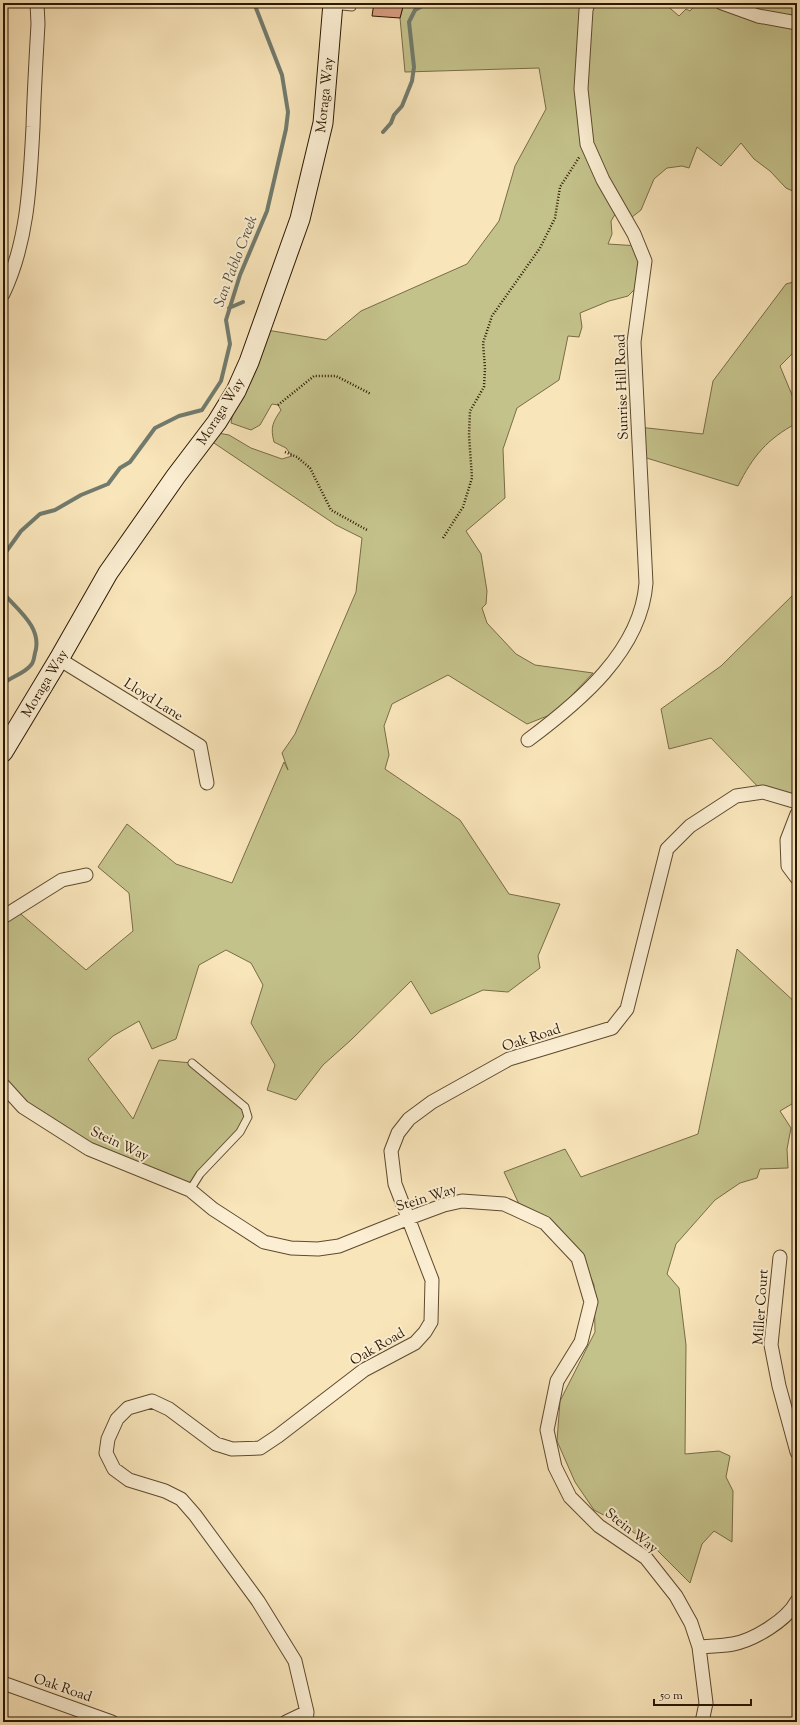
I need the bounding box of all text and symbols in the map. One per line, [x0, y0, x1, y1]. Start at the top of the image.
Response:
street label: Moraga Way [312, 56, 340, 134]
water label: San Pablo Creek [209, 213, 264, 310]
street label: Sunrise Hill Road [611, 333, 635, 440]
street label: Moraga Way [193, 374, 250, 450]
street label: Moraga Way [18, 646, 74, 722]
street label: Lloyd Lane [119, 675, 186, 727]
street label: Oak Road [500, 1020, 564, 1058]
street label: Stein Way [86, 1122, 152, 1167]
street label: Stein Way [394, 1180, 460, 1218]
street label: Miller Court [749, 1268, 775, 1346]
street label: Oak Road [347, 1324, 409, 1372]
street label: Stein Way [600, 1504, 662, 1559]
street label: Oak Road [30, 1670, 94, 1708]
scale bar [654, 1681, 751, 1707]
text: 50 m [659, 1687, 683, 1705]

